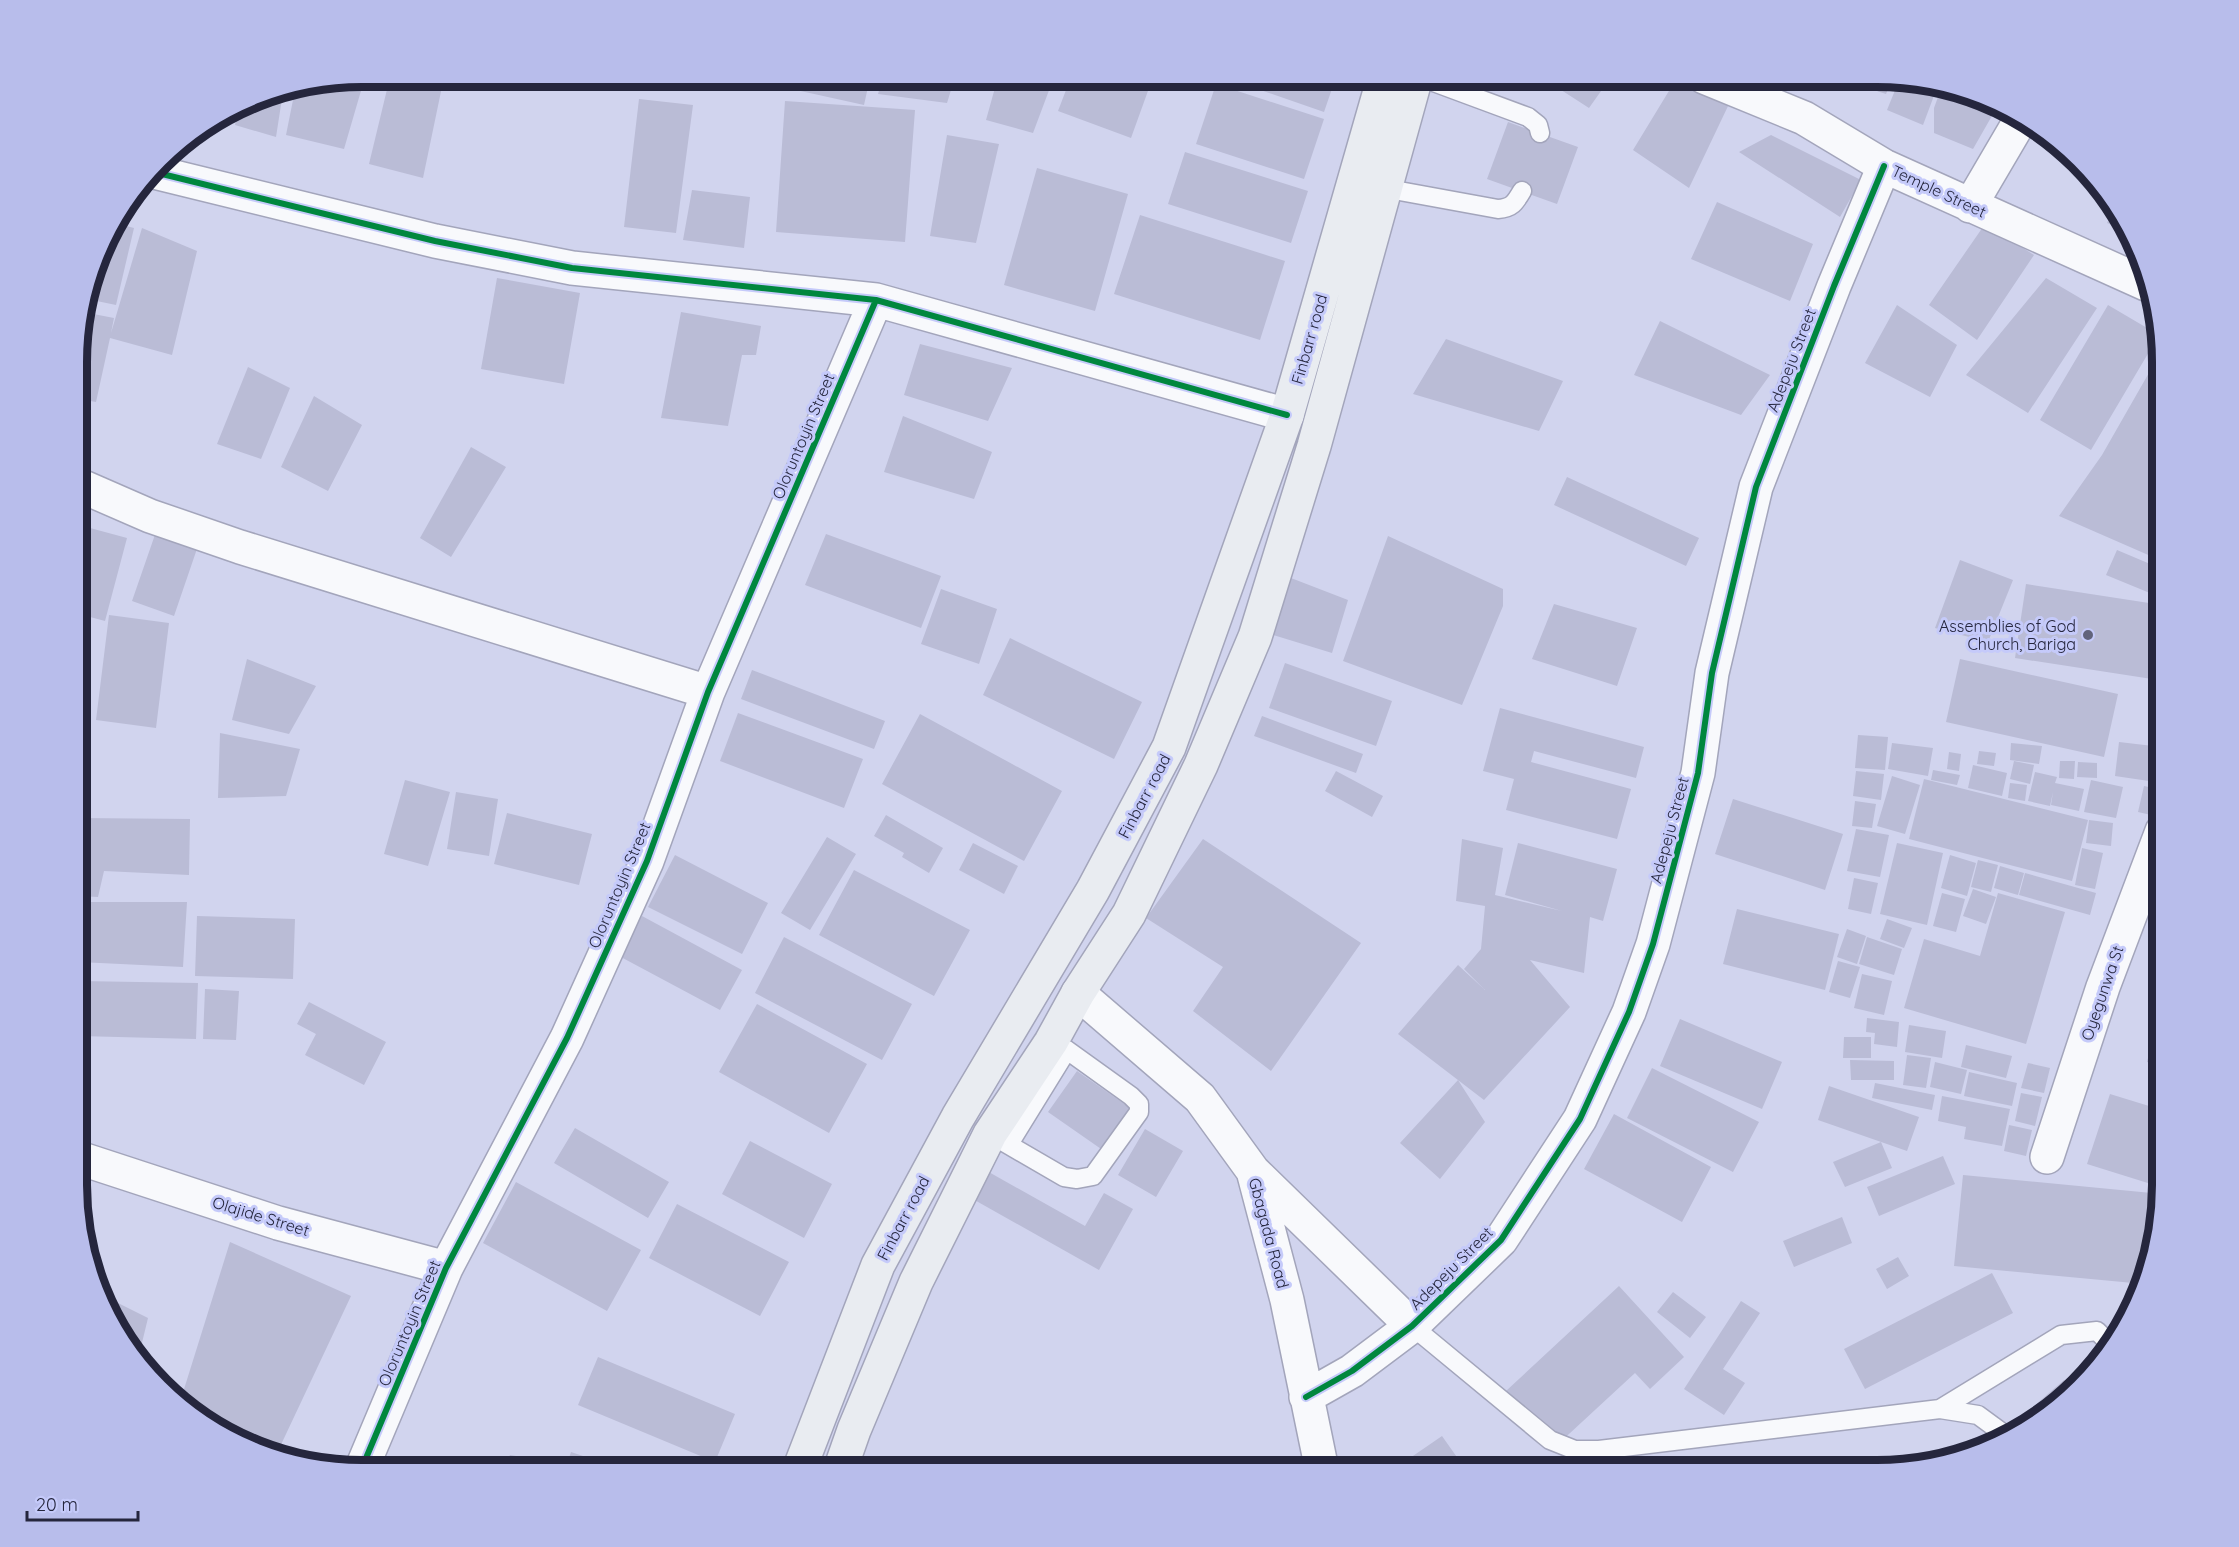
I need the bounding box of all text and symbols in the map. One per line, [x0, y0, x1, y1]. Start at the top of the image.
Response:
street label: Temple Street [1889, 160, 1989, 222]
street label: Finbarr road [1287, 292, 1331, 386]
street label: Adepeju Street [1762, 305, 1820, 415]
street label: Oloruntoyin Street [767, 370, 839, 502]
place label: Assemblies of God Church, Bariga [1939, 616, 2076, 654]
marker: Assemblies of God Church, Bariga [2081, 628, 2095, 642]
street label: Finbarr road [1113, 750, 1175, 842]
street label: Adepeju Street [1645, 775, 1693, 885]
street label: Oloruntoyin Street [583, 819, 655, 951]
street label: Oyegunwa St [2076, 943, 2128, 1043]
street label: Finbarr road [872, 1172, 934, 1264]
street label: Gbagada Road [1245, 1176, 1293, 1290]
street label: Olajide Street [210, 1192, 312, 1240]
street label: Adepeju Street [1405, 1222, 1497, 1314]
street label: Oloruntoyin Street [373, 1257, 445, 1389]
scale bar [27, 1484, 138, 1522]
text: 20 m [36, 1493, 78, 1516]

